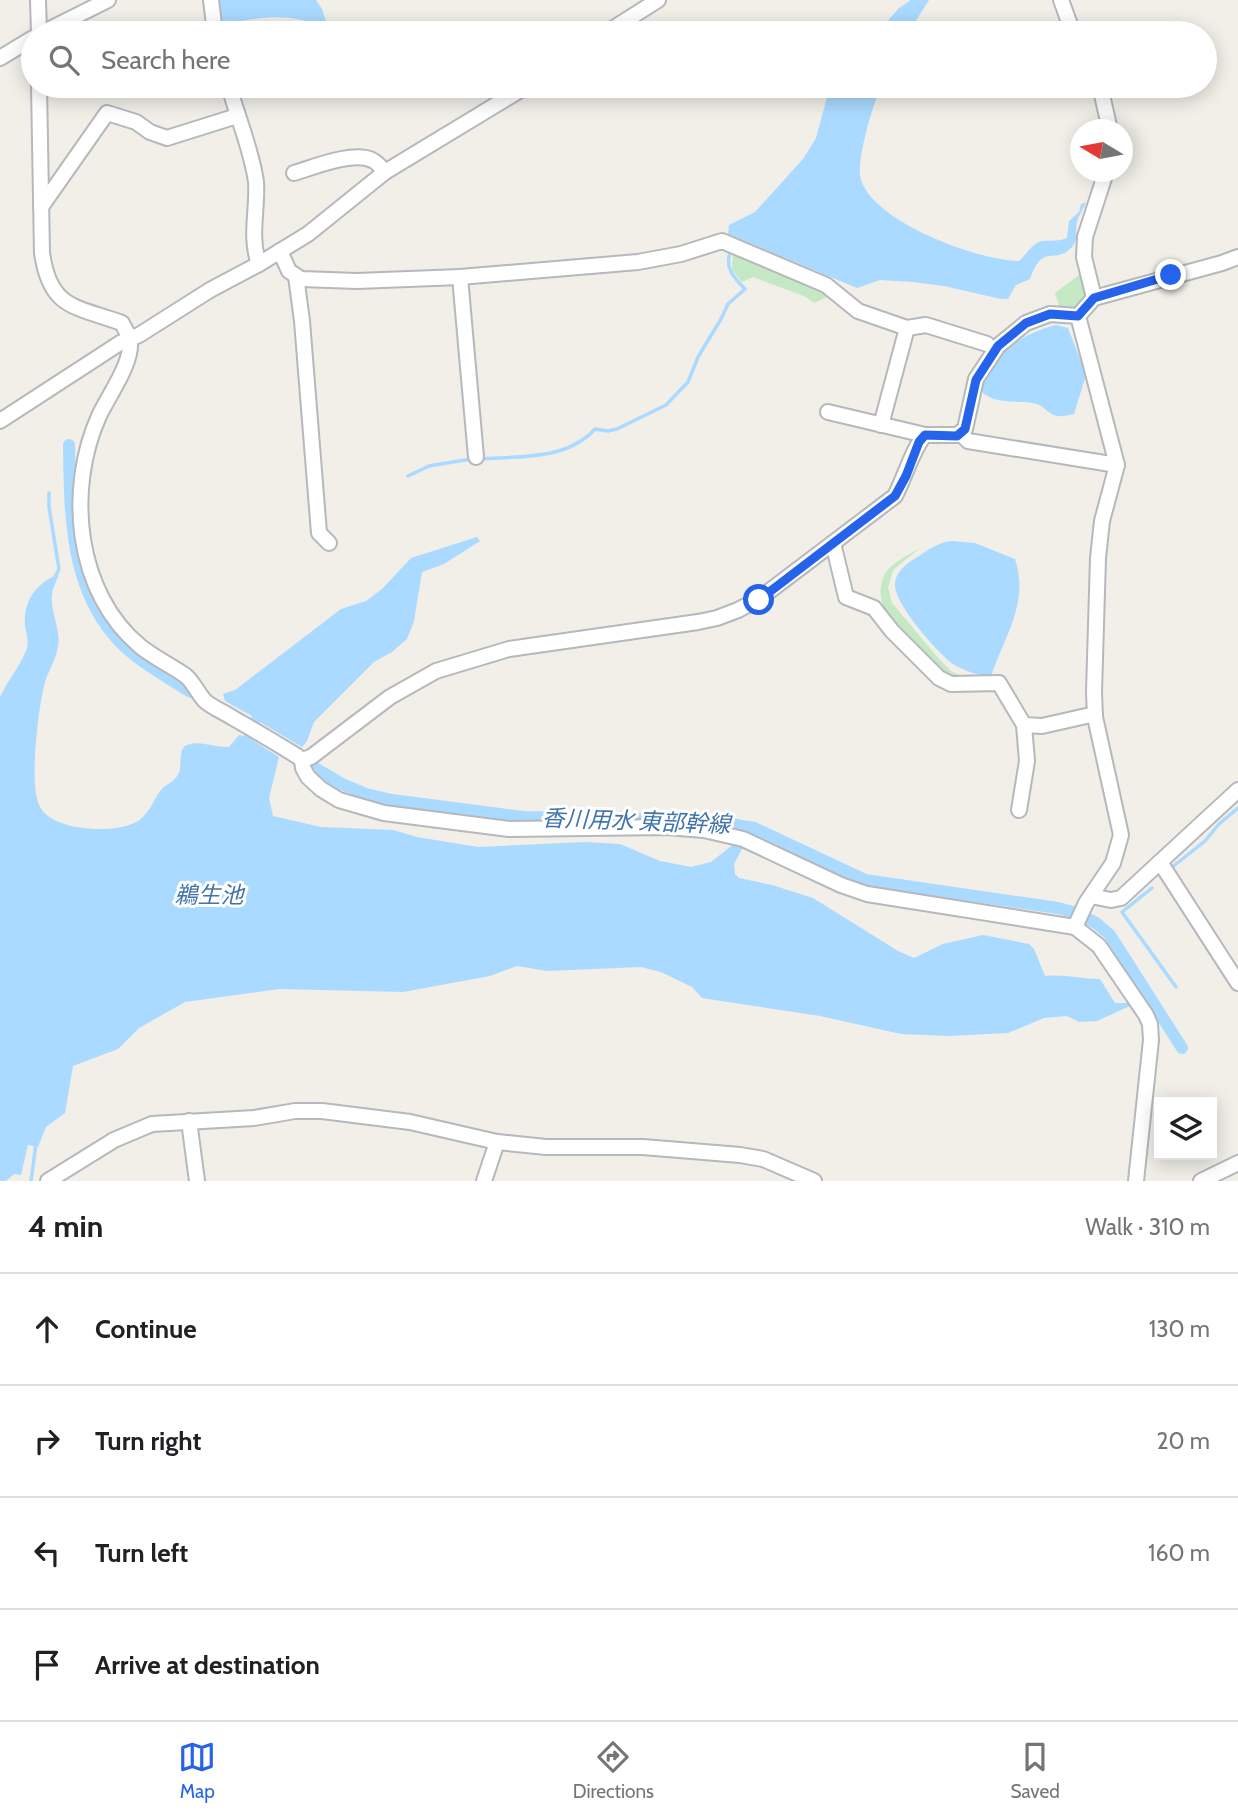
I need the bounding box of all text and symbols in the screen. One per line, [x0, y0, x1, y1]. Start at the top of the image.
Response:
search box [21, 21, 1217, 98]
icon: search [45, 41, 83, 79]
text: Search here [101, 44, 230, 76]
north arrow [1070, 119, 1133, 182]
route end [1155, 259, 1186, 290]
route start [743, 584, 774, 615]
water label: 香川用水 東部幹線 [541, 804, 734, 838]
water label: 鵜生池 [175, 881, 246, 909]
map controls [1154, 1097, 1217, 1160]
button: layers [1154, 1097, 1217, 1160]
text: 4 min [28, 1208, 103, 1245]
text: Walk · 310 m [1085, 1213, 1210, 1241]
icon: ahead [28, 1310, 66, 1348]
text: Continue [95, 1313, 197, 1345]
text: 130 m [1149, 1315, 1210, 1343]
icon: right [28, 1422, 66, 1460]
text: Turn right [95, 1425, 201, 1457]
text: 20 m [1157, 1427, 1210, 1455]
icon: left [28, 1534, 66, 1572]
text: Turn left [95, 1537, 188, 1569]
text: 160 m [1148, 1539, 1210, 1567]
icon: arrive [28, 1646, 66, 1684]
text: Arrive at destination [95, 1649, 320, 1681]
tab: Map [178, 1738, 216, 1803]
tab: Directions [573, 1738, 654, 1803]
tab: Saved [1010, 1738, 1060, 1803]

